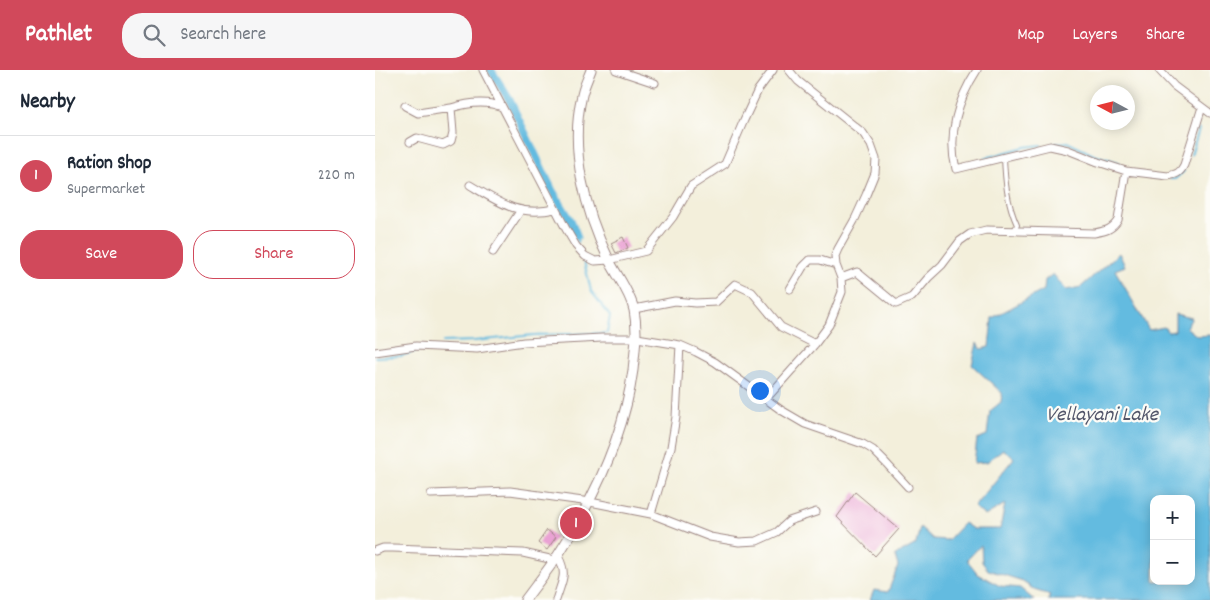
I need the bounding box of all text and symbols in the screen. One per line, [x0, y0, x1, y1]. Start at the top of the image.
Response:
search box [122, 13, 472, 58]
text: Pathlet [25, 18, 92, 52]
icon: search [140, 21, 168, 49]
text: Search here [180, 22, 266, 49]
text: Map [1017, 23, 1044, 48]
text: Layers [1072, 23, 1118, 48]
text: Share [1146, 23, 1185, 48]
north arrow [1090, 85, 1135, 130]
text: Nearby [20, 88, 75, 118]
text: Ration Shop [67, 151, 152, 178]
text: 1 [34, 164, 38, 187]
text: 220 m [318, 164, 355, 187]
text: Supermarket [67, 178, 145, 201]
button: Save [20, 230, 183, 279]
button: Share [193, 230, 355, 279]
your location [747, 378, 773, 404]
water label: Vellayani Lake [1046, 401, 1160, 431]
map controls [1150, 495, 1195, 585]
button: + [1150, 495, 1195, 540]
pin: 1 [560, 504, 592, 542]
button: − [1150, 540, 1195, 585]

